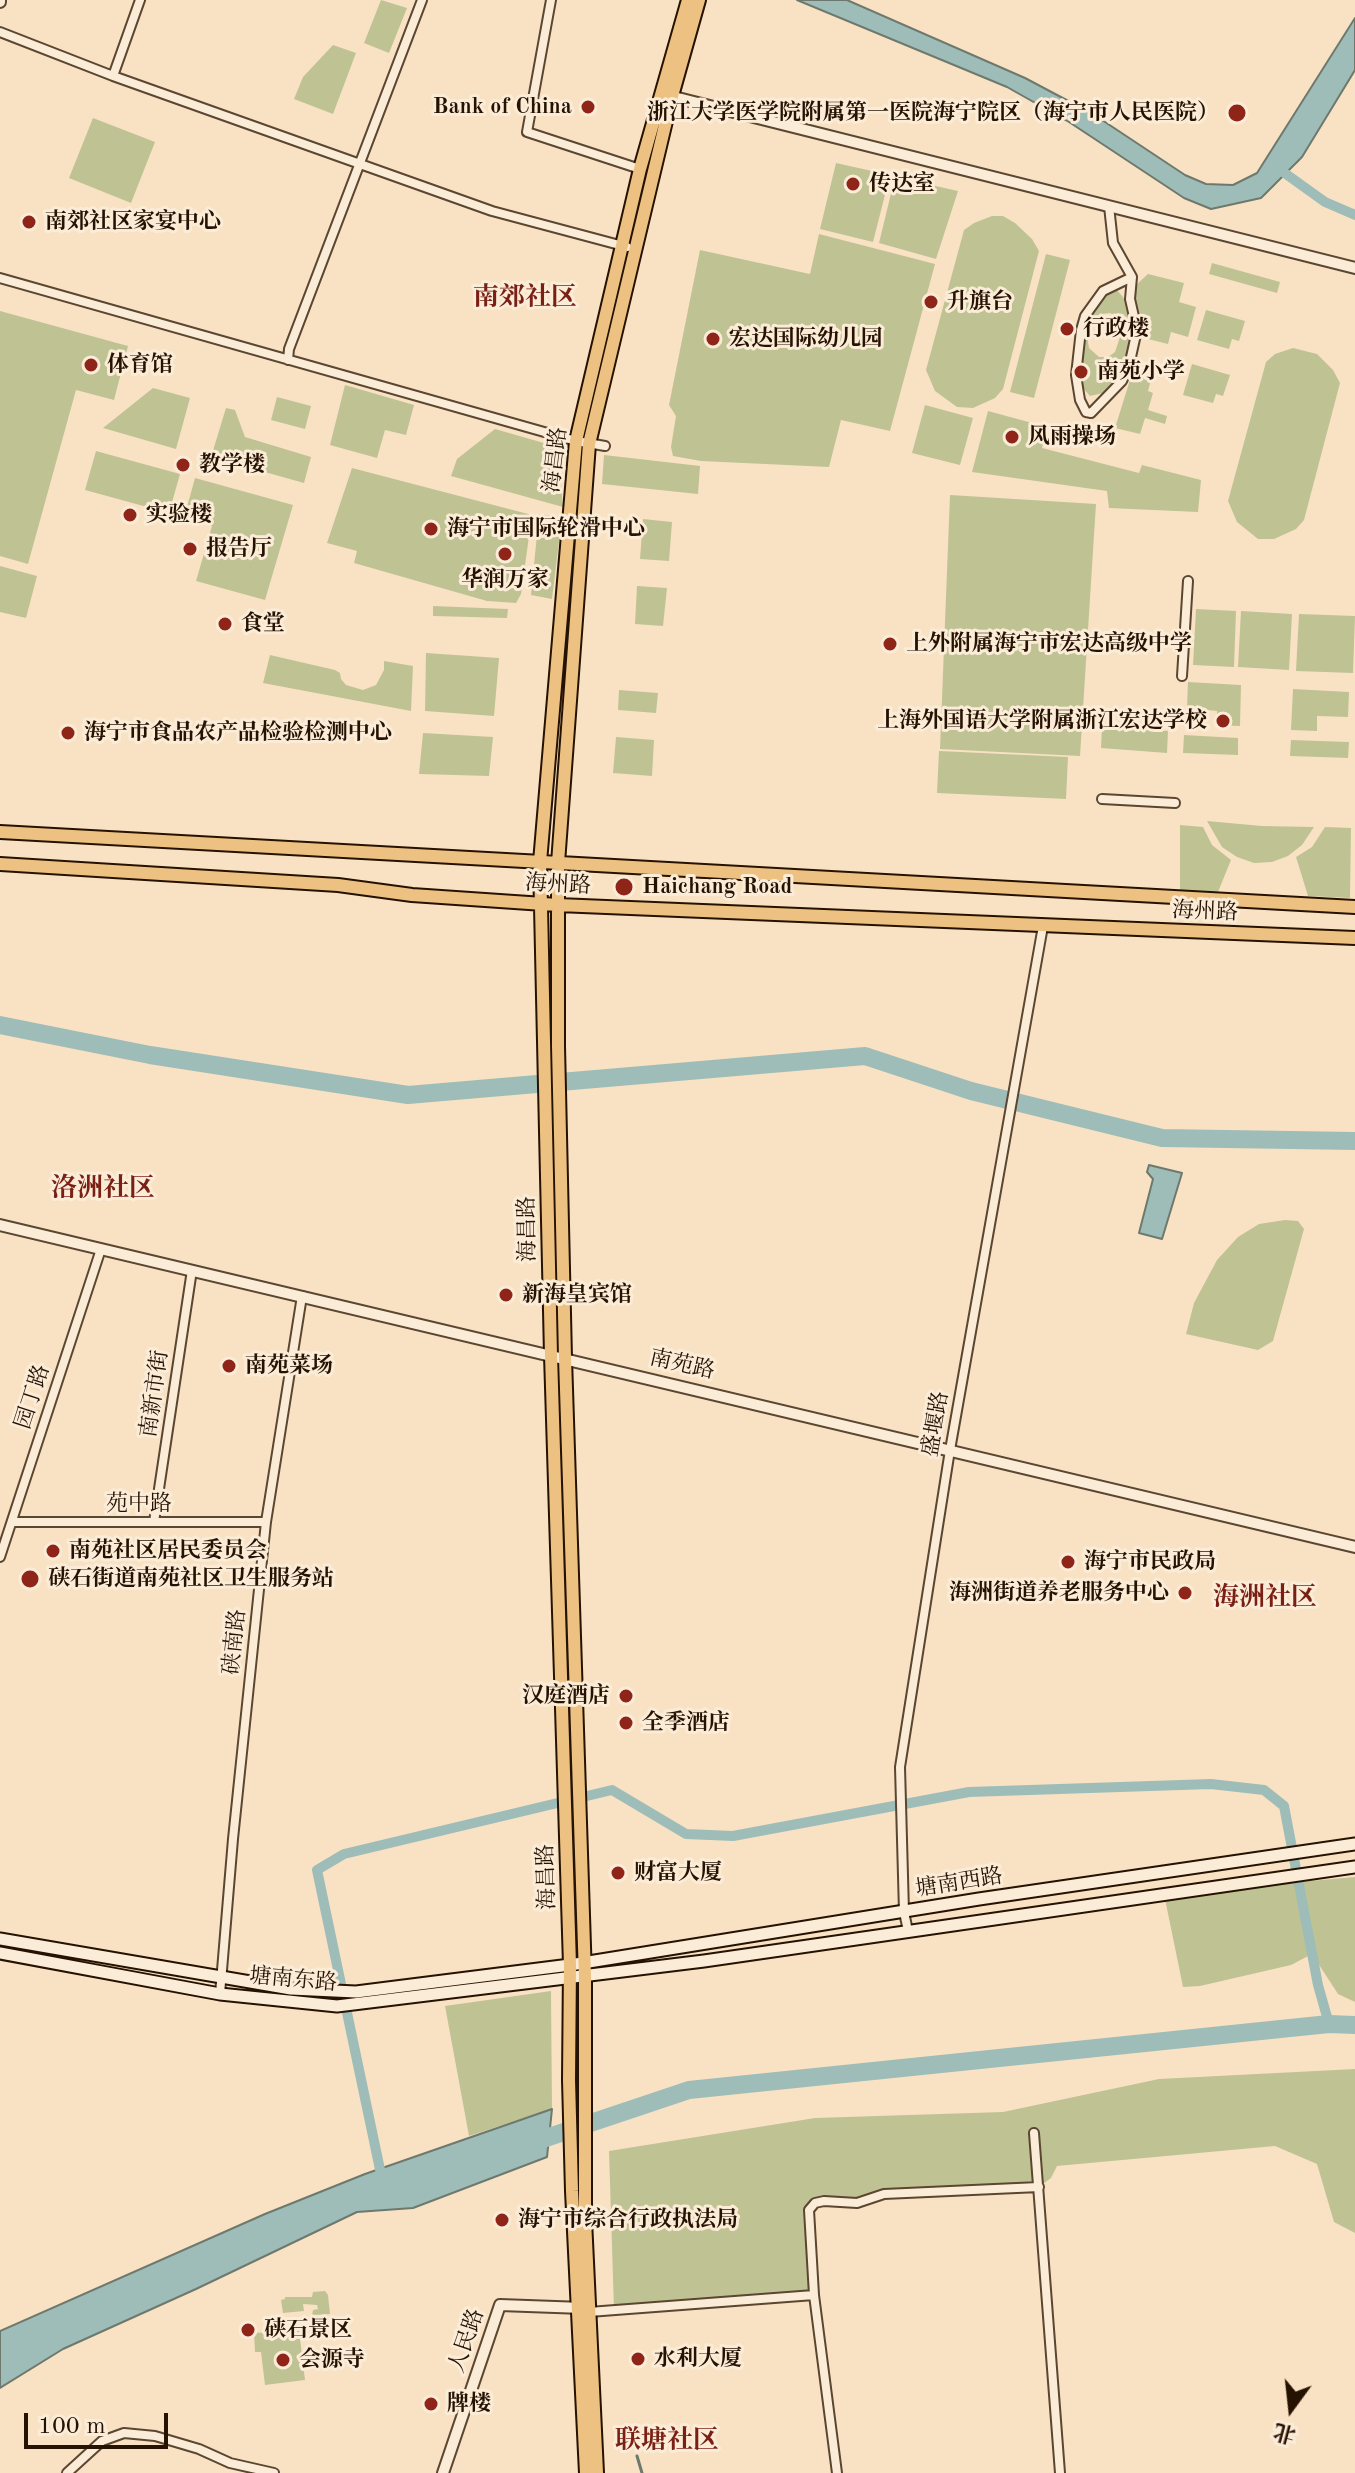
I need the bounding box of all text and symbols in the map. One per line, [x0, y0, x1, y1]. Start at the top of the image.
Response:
place label: Bank of China [433, 94, 572, 120]
marker: Bank of China [579, 98, 597, 116]
place label: 浙江大学医学院附属第一医院海宁院区（海宁市人民医院） [647, 100, 1219, 126]
marker: 浙江大学医学院附属第一医院海宁院区（海宁市人民医院） [1226, 102, 1248, 124]
place label: 传达室 [869, 171, 935, 197]
marker: 传达室 [844, 175, 862, 193]
place label: 南郊社区家宴中心 [45, 209, 221, 235]
marker: 南郊社区家宴中心 [20, 213, 38, 231]
district label: 南郊社区 [473, 282, 577, 314]
place label: 升旗台 [947, 289, 1013, 315]
marker: 升旗台 [922, 293, 940, 311]
place label: 行政楼 [1083, 316, 1149, 342]
marker: 行政楼 [1058, 320, 1076, 338]
place label: 宏达国际幼儿园 [729, 326, 883, 352]
marker: 宏达国际幼儿园 [704, 330, 722, 348]
place label: 体育馆 [107, 352, 173, 378]
marker: 体育馆 [82, 356, 100, 374]
place label: 南苑小学 [1097, 359, 1185, 385]
marker: 南苑小学 [1072, 363, 1090, 381]
place label: 风雨操场 [1028, 424, 1116, 450]
street label: 海昌路 [539, 426, 573, 494]
marker: 风雨操场 [1003, 428, 1021, 446]
place label: 教学楼 [199, 452, 265, 478]
marker: 教学楼 [174, 456, 192, 474]
place label: 实验楼 [146, 502, 212, 528]
marker: 实验楼 [121, 506, 139, 524]
place label: 海宁市国际轮滑中心 [447, 516, 645, 542]
marker: 海宁市国际轮滑中心 [422, 520, 440, 538]
place label: 报告厅 [206, 536, 272, 562]
marker: 报告厅 [181, 540, 199, 558]
marker: 华润万家 [496, 545, 514, 563]
place label: 华润万家 [461, 567, 549, 593]
place label: 食堂 [241, 611, 285, 637]
marker: 食堂 [216, 615, 234, 633]
place label: 上外附属海宁市宏达高级中学 [906, 631, 1192, 657]
marker: 上外附属海宁市宏达高级中学 [881, 635, 899, 653]
place label: 上海外国语大学附属浙江宏达学校 [877, 708, 1207, 734]
marker: 上海外国语大学附属浙江宏达学校 [1214, 712, 1232, 730]
place label: 海宁市食品农产品检验检测中心 [84, 720, 392, 746]
marker: 海宁市食品农产品检验检测中心 [59, 724, 77, 742]
street label: 海州路 [524, 870, 592, 900]
place label: Haichang Road [642, 874, 792, 900]
marker: Haichang Road [613, 876, 635, 898]
street label: 海州路 [1172, 898, 1238, 926]
district label: 洛洲社区 [51, 1173, 155, 1205]
street label: 海昌路 [514, 1196, 542, 1262]
place label: 新海皇宾馆 [522, 1282, 632, 1308]
marker: 新海皇宾馆 [497, 1286, 515, 1304]
street label: 南苑路 [647, 1345, 717, 1385]
street label: 南新市街 [136, 1349, 174, 1439]
place label: 南苑菜场 [245, 1353, 333, 1379]
marker: 南苑菜场 [220, 1357, 238, 1375]
street label: 园丁路 [10, 1362, 56, 1432]
street label: 盛堰路 [917, 1389, 955, 1459]
street label: 苑中路 [106, 1491, 172, 1517]
place label: 南苑社区居民委员会 [69, 1538, 267, 1564]
marker: 南苑社区居民委员会 [44, 1542, 62, 1560]
place label: 海宁市民政局 [1084, 1549, 1216, 1575]
marker: 海宁市民政局 [1059, 1553, 1077, 1571]
place label: 硖石街道南苑社区卫生服务站 [48, 1566, 334, 1592]
marker: 硖石街道南苑社区卫生服务站 [19, 1568, 41, 1590]
place label: 海洲街道养老服务中心 [949, 1580, 1169, 1606]
district label: 海洲社区 [1213, 1582, 1317, 1614]
marker: 海洲街道养老服务中心 [1176, 1584, 1194, 1602]
street label: 硖南路 [218, 1608, 252, 1676]
place label: 汉庭酒店 [522, 1683, 610, 1709]
marker: 汉庭酒店 [617, 1687, 635, 1705]
place label: 全季酒店 [642, 1710, 730, 1736]
marker: 全季酒店 [617, 1714, 635, 1732]
street label: 海昌路 [533, 1844, 561, 1910]
place label: 财富大厦 [634, 1860, 722, 1886]
street label: 塘南西路 [913, 1863, 1005, 1903]
marker: 财富大厦 [609, 1864, 627, 1882]
street label: 塘南东路 [248, 1963, 338, 1997]
place label: 海宁市综合行政执法局 [518, 2207, 738, 2233]
marker: 海宁市综合行政执法局 [493, 2211, 511, 2229]
street label: 人民路 [444, 2306, 490, 2376]
place label: 硖石景区 [264, 2317, 352, 2343]
marker: 硖石景区 [239, 2321, 257, 2339]
place label: 水利大厦 [654, 2346, 742, 2372]
place label: 会源寺 [299, 2347, 365, 2373]
marker: 水利大厦 [629, 2350, 647, 2368]
marker: 会源寺 [274, 2351, 292, 2369]
north arrow [1251, 2369, 1331, 2449]
place label: 牌楼 [447, 2391, 491, 2417]
marker: 牌楼 [422, 2395, 440, 2413]
scale bar [28, 2397, 172, 2447]
text: 100 m [38, 2415, 106, 2439]
text: 北 [1271, 2419, 1298, 2446]
district label: 联塘社区 [615, 2425, 719, 2457]

